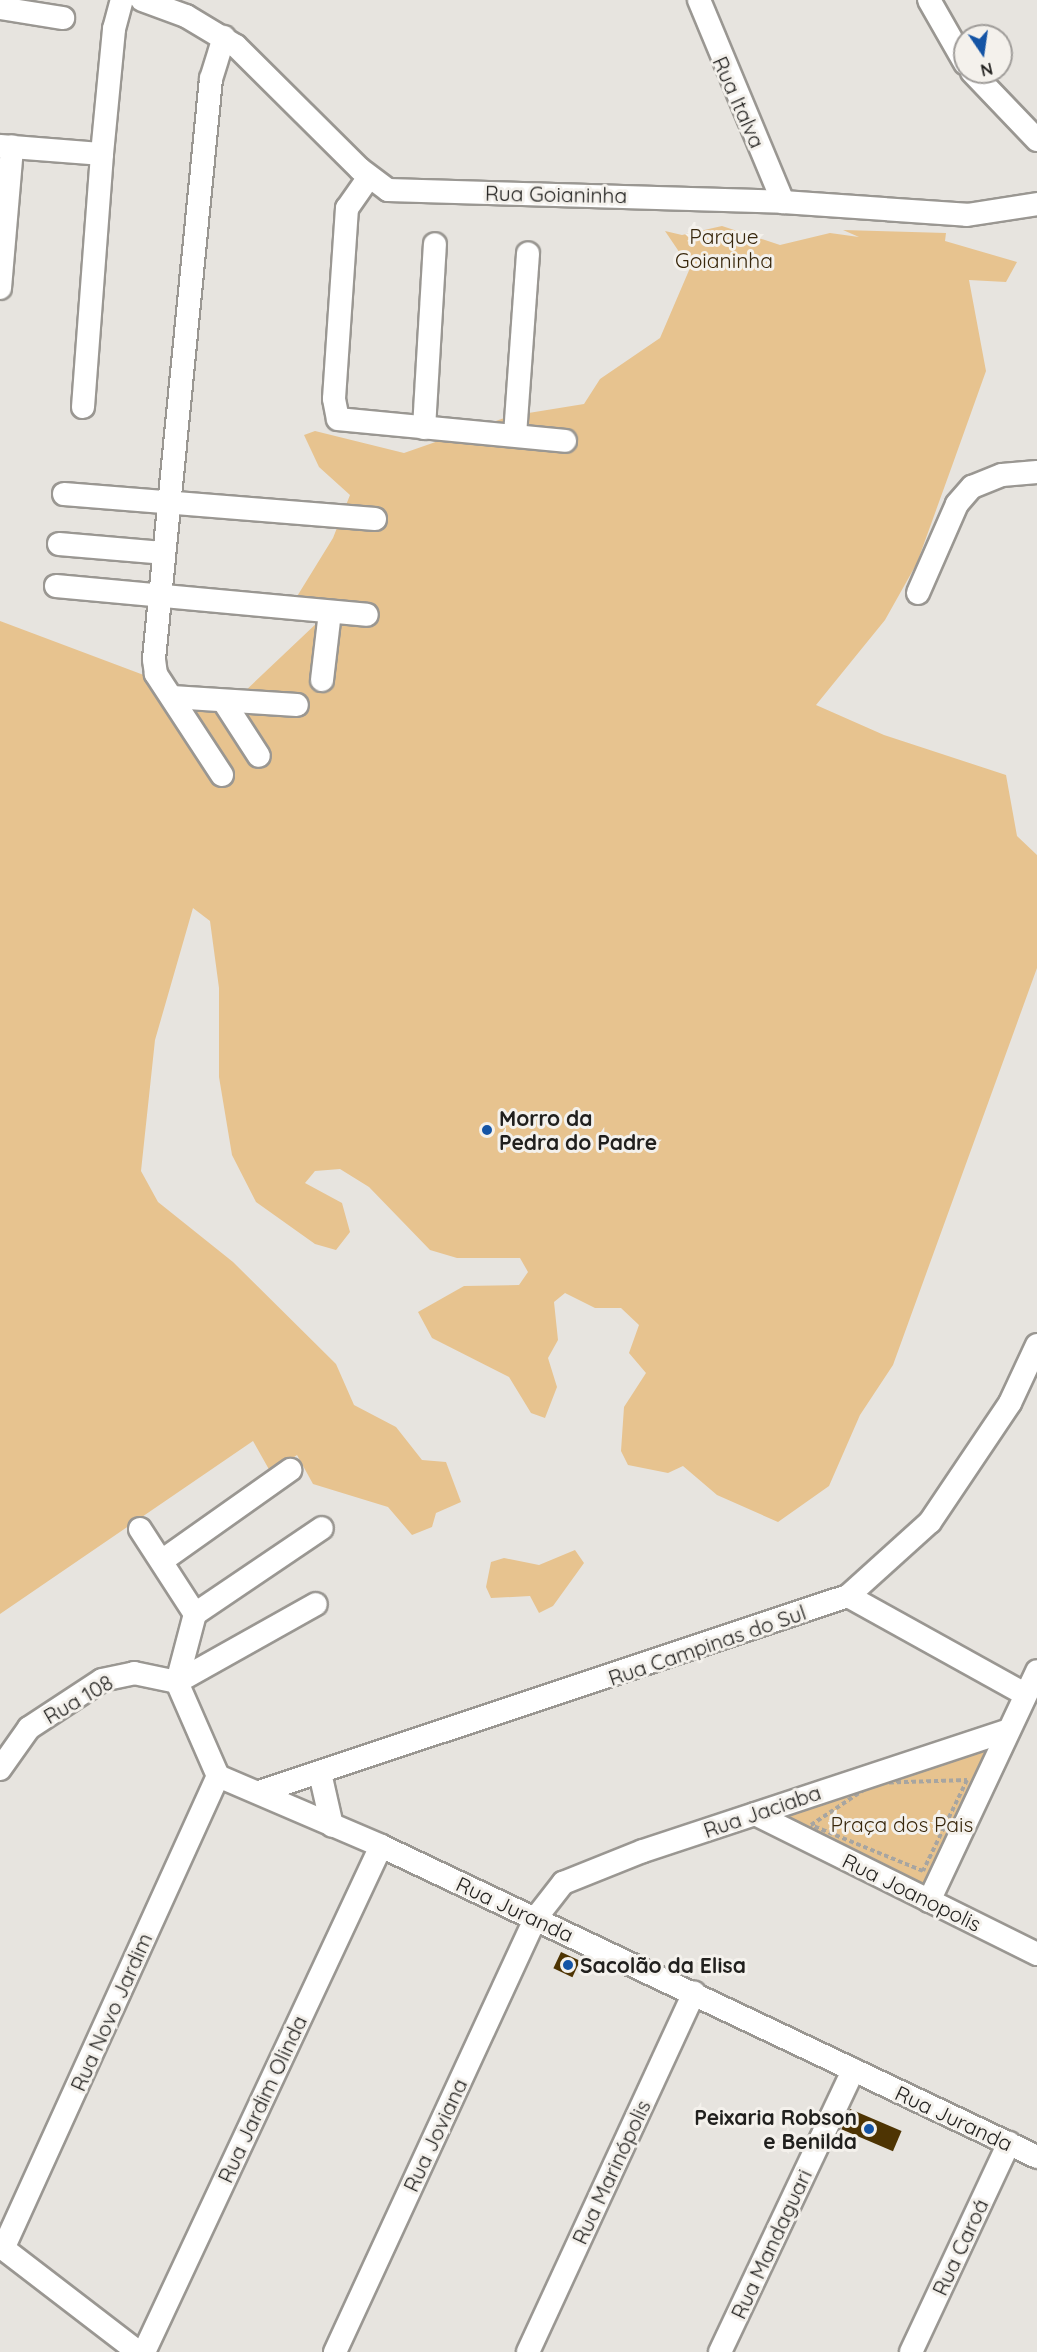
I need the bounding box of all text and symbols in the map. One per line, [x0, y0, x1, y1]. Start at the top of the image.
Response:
north arrow [953, 24, 1013, 84]
street label: Rua Italva [708, 52, 770, 152]
text: N [979, 59, 995, 81]
street label: Rua Goianinha [485, 180, 627, 208]
park label: Parque Goianinha [675, 223, 773, 273]
place label: Morro da Pedra do Padre [499, 1105, 657, 1155]
marker: Morro da Pedra do Padre [480, 1123, 494, 1137]
street label: Rua Campinas do Sul [605, 1599, 809, 1691]
street label: Rua 108 [39, 1669, 117, 1729]
street label: Rua Jaciaba [700, 1779, 824, 1843]
park label: Praça dos Pais [831, 1811, 973, 1837]
street label: Rua Joanopolis [839, 1848, 985, 1936]
street label: Rua Juranda [452, 1871, 578, 1947]
street label: Rua Novo Jardim [65, 1929, 157, 2095]
place label: Sacolão da Elisa [580, 1952, 746, 1978]
marker: Sacolão da Elisa [561, 1958, 575, 1972]
street label: Rua Jardim Olinda [212, 2011, 312, 2187]
street label: Rua Joviana [398, 2074, 472, 2196]
street label: Rua Juranda [891, 2080, 1017, 2156]
street label: Rua Marinópolis [567, 2096, 655, 2248]
place label: Peixaria Robson e Benilda [694, 2104, 857, 2154]
marker: Peixaria Robson e Benilda [862, 2122, 876, 2136]
street label: Rua Mandaguari [725, 2165, 817, 2323]
street label: Rua Caroá [927, 2195, 993, 2299]

